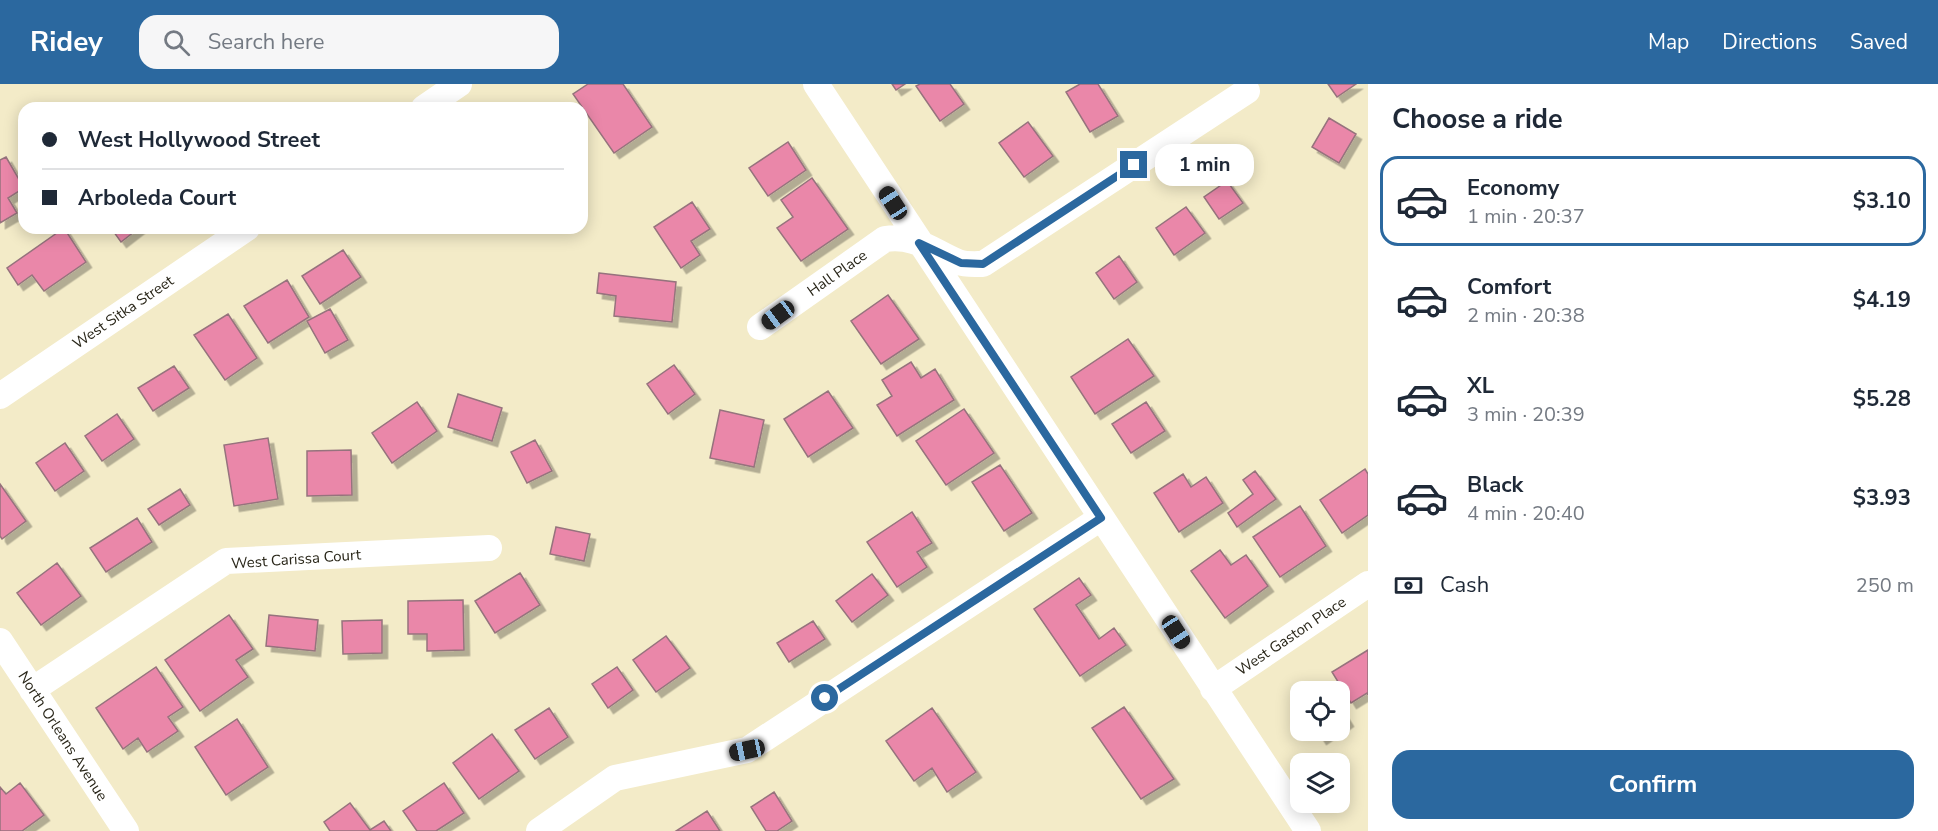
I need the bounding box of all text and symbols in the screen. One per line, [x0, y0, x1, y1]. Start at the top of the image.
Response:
search box [139, 15, 559, 69]
text: Ridey [30, 23, 103, 61]
icon: search [160, 26, 193, 59]
text: Search here [208, 27, 324, 57]
text: Map [1648, 28, 1689, 56]
text: Directions [1722, 28, 1817, 56]
text: Saved [1850, 28, 1908, 56]
text: Choose a ride [1392, 101, 1563, 138]
text: West Hollywood Street [78, 125, 320, 155]
callout: 1 min [1155, 144, 1254, 186]
route end [1120, 151, 1147, 178]
text: 1 min [1179, 151, 1230, 178]
text: Economy [1467, 173, 1559, 203]
icon: car [1395, 174, 1449, 228]
text: Arboleda Court [78, 183, 236, 213]
car [876, 183, 910, 223]
text: $3.10 [1853, 186, 1911, 216]
text: 1 min · 20:37 [1467, 203, 1585, 230]
street label: Hall Place [803, 245, 871, 301]
street label: West Sitka Street [69, 270, 178, 353]
text: Comfort [1467, 272, 1551, 302]
icon: car [1395, 273, 1449, 327]
text: $4.19 [1853, 285, 1911, 315]
car [758, 297, 798, 333]
text: 2 min · 20:38 [1467, 302, 1585, 329]
text: XL [1467, 371, 1494, 401]
icon: car [1395, 372, 1449, 426]
text: $5.28 [1853, 384, 1911, 414]
text: 3 min · 20:39 [1467, 401, 1585, 428]
text: Black [1467, 470, 1523, 500]
icon: car [1395, 471, 1449, 525]
text: $3.93 [1853, 483, 1911, 513]
text: 4 min · 20:40 [1467, 500, 1585, 527]
street label: West Carissa Court [230, 544, 362, 574]
icon: cash [1392, 569, 1425, 602]
text: Cash [1440, 570, 1489, 600]
text: 250 m [1856, 572, 1914, 599]
street label: West Gaston Place [1232, 592, 1350, 680]
car [1159, 612, 1193, 652]
street label: North Orleans Avenue [14, 667, 112, 805]
map controls [1290, 681, 1350, 813]
button: locate [1290, 681, 1350, 741]
route start [811, 684, 838, 711]
car [728, 737, 766, 763]
button: Confirm [1392, 750, 1914, 819]
button: layers [1290, 753, 1350, 813]

